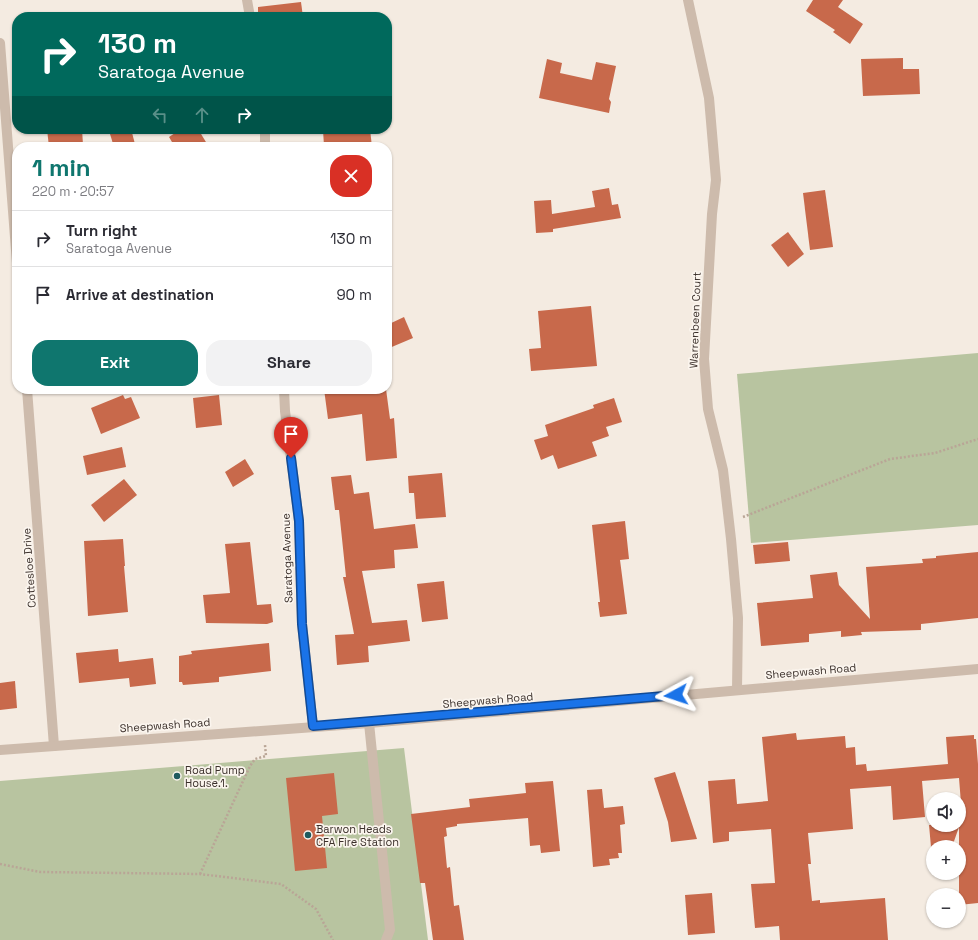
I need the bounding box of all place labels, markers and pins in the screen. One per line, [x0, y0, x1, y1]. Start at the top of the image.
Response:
pin [274, 417, 308, 458]
place label: Road Pump House.1. [185, 763, 245, 790]
marker: Road Pump House.1. [172, 771, 182, 781]
place label: Barwon Heads CFA Fire Station [316, 822, 399, 849]
marker: Barwon Heads CFA Fire Station [303, 830, 313, 840]

